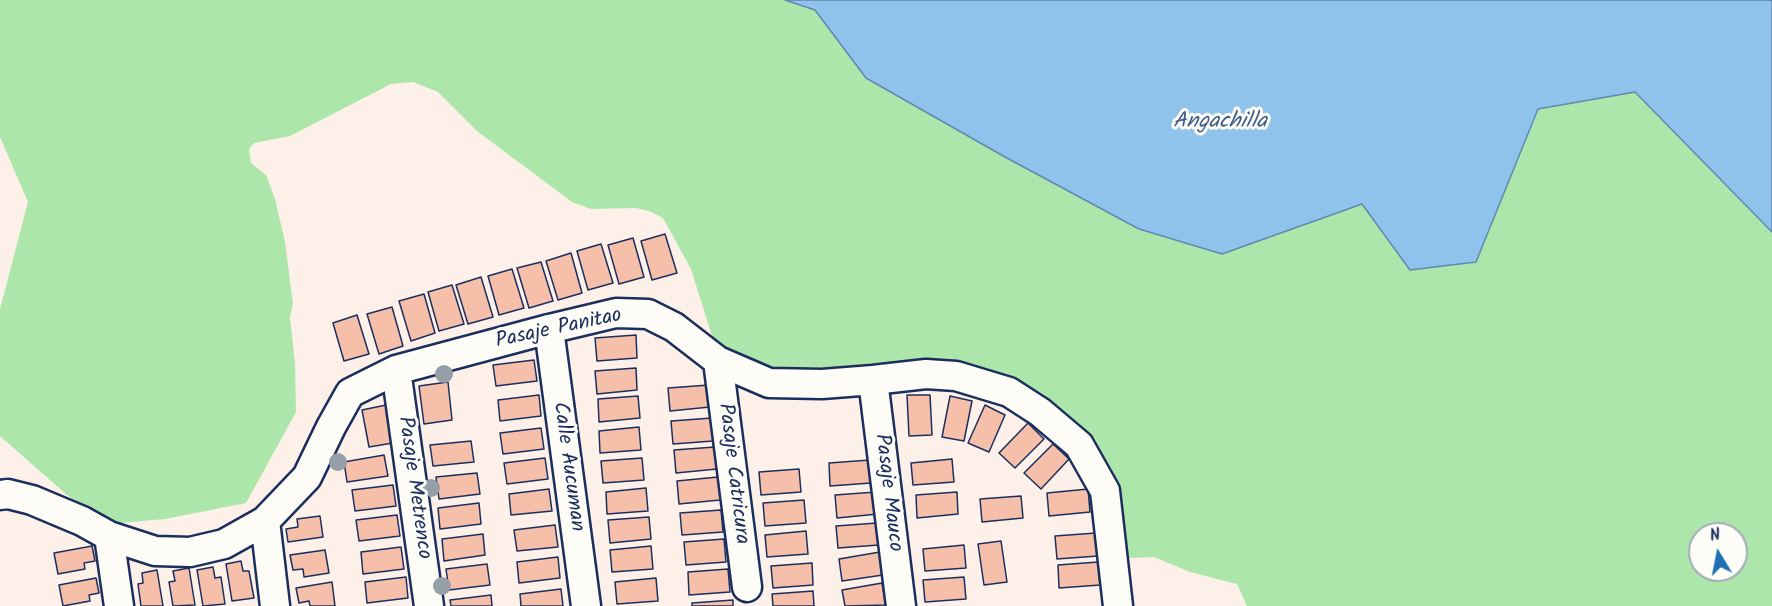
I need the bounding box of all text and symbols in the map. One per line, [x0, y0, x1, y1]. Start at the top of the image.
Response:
water label: Angachilla [1173, 110, 1267, 136]
street label: Pasaje Panitao [494, 304, 624, 356]
street label: Calle Aucuman [545, 401, 589, 533]
street label: Pasaje Catricura [711, 402, 753, 546]
street label: Pasaje Metrenco [391, 415, 435, 561]
street label: Pasaje Mauco [867, 433, 907, 553]
north arrow [1688, 522, 1748, 582]
text: N [1708, 523, 1722, 549]

